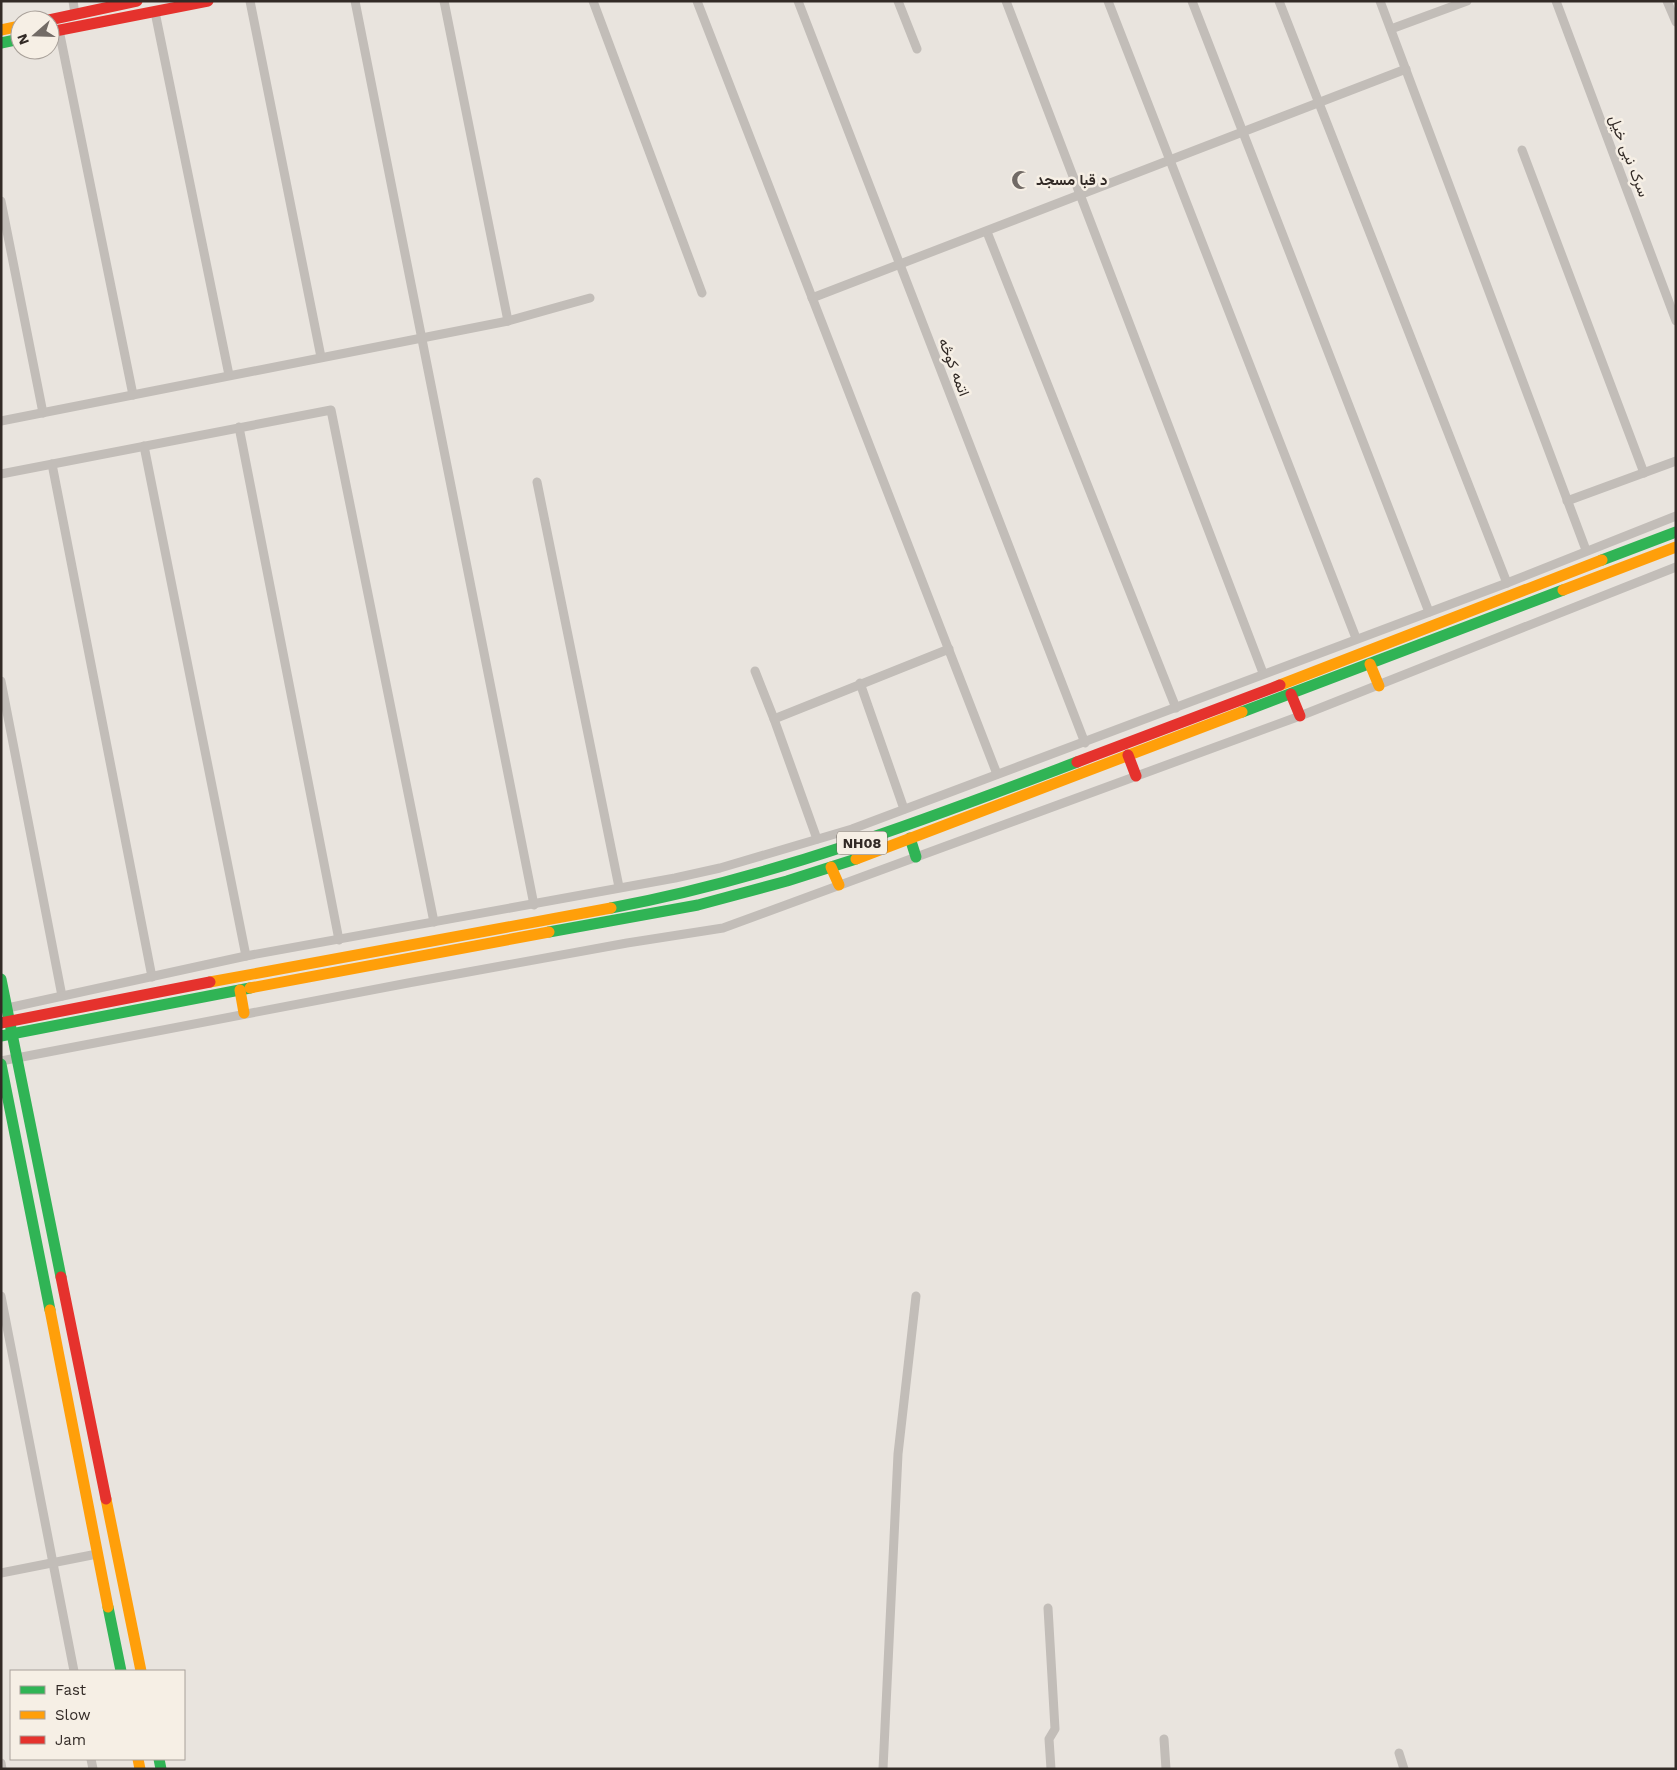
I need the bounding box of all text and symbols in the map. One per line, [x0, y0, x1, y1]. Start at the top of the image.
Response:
north arrow [10, 10, 60, 60]
text: N [13, 32, 32, 47]
street label: سرک نبی خیل [1604, 113, 1653, 200]
mosque icon: د قبا مسجد [1010, 169, 1032, 191]
place label: د قبا مسجد [1036, 171, 1108, 189]
street label: اتمه کوڅه [935, 335, 973, 399]
road number: NH08 [837, 831, 887, 854]
legend [10, 1670, 185, 1760]
text: Fast [55, 1681, 87, 1699]
text: Slow [55, 1706, 91, 1724]
text: Jam [55, 1731, 86, 1749]

